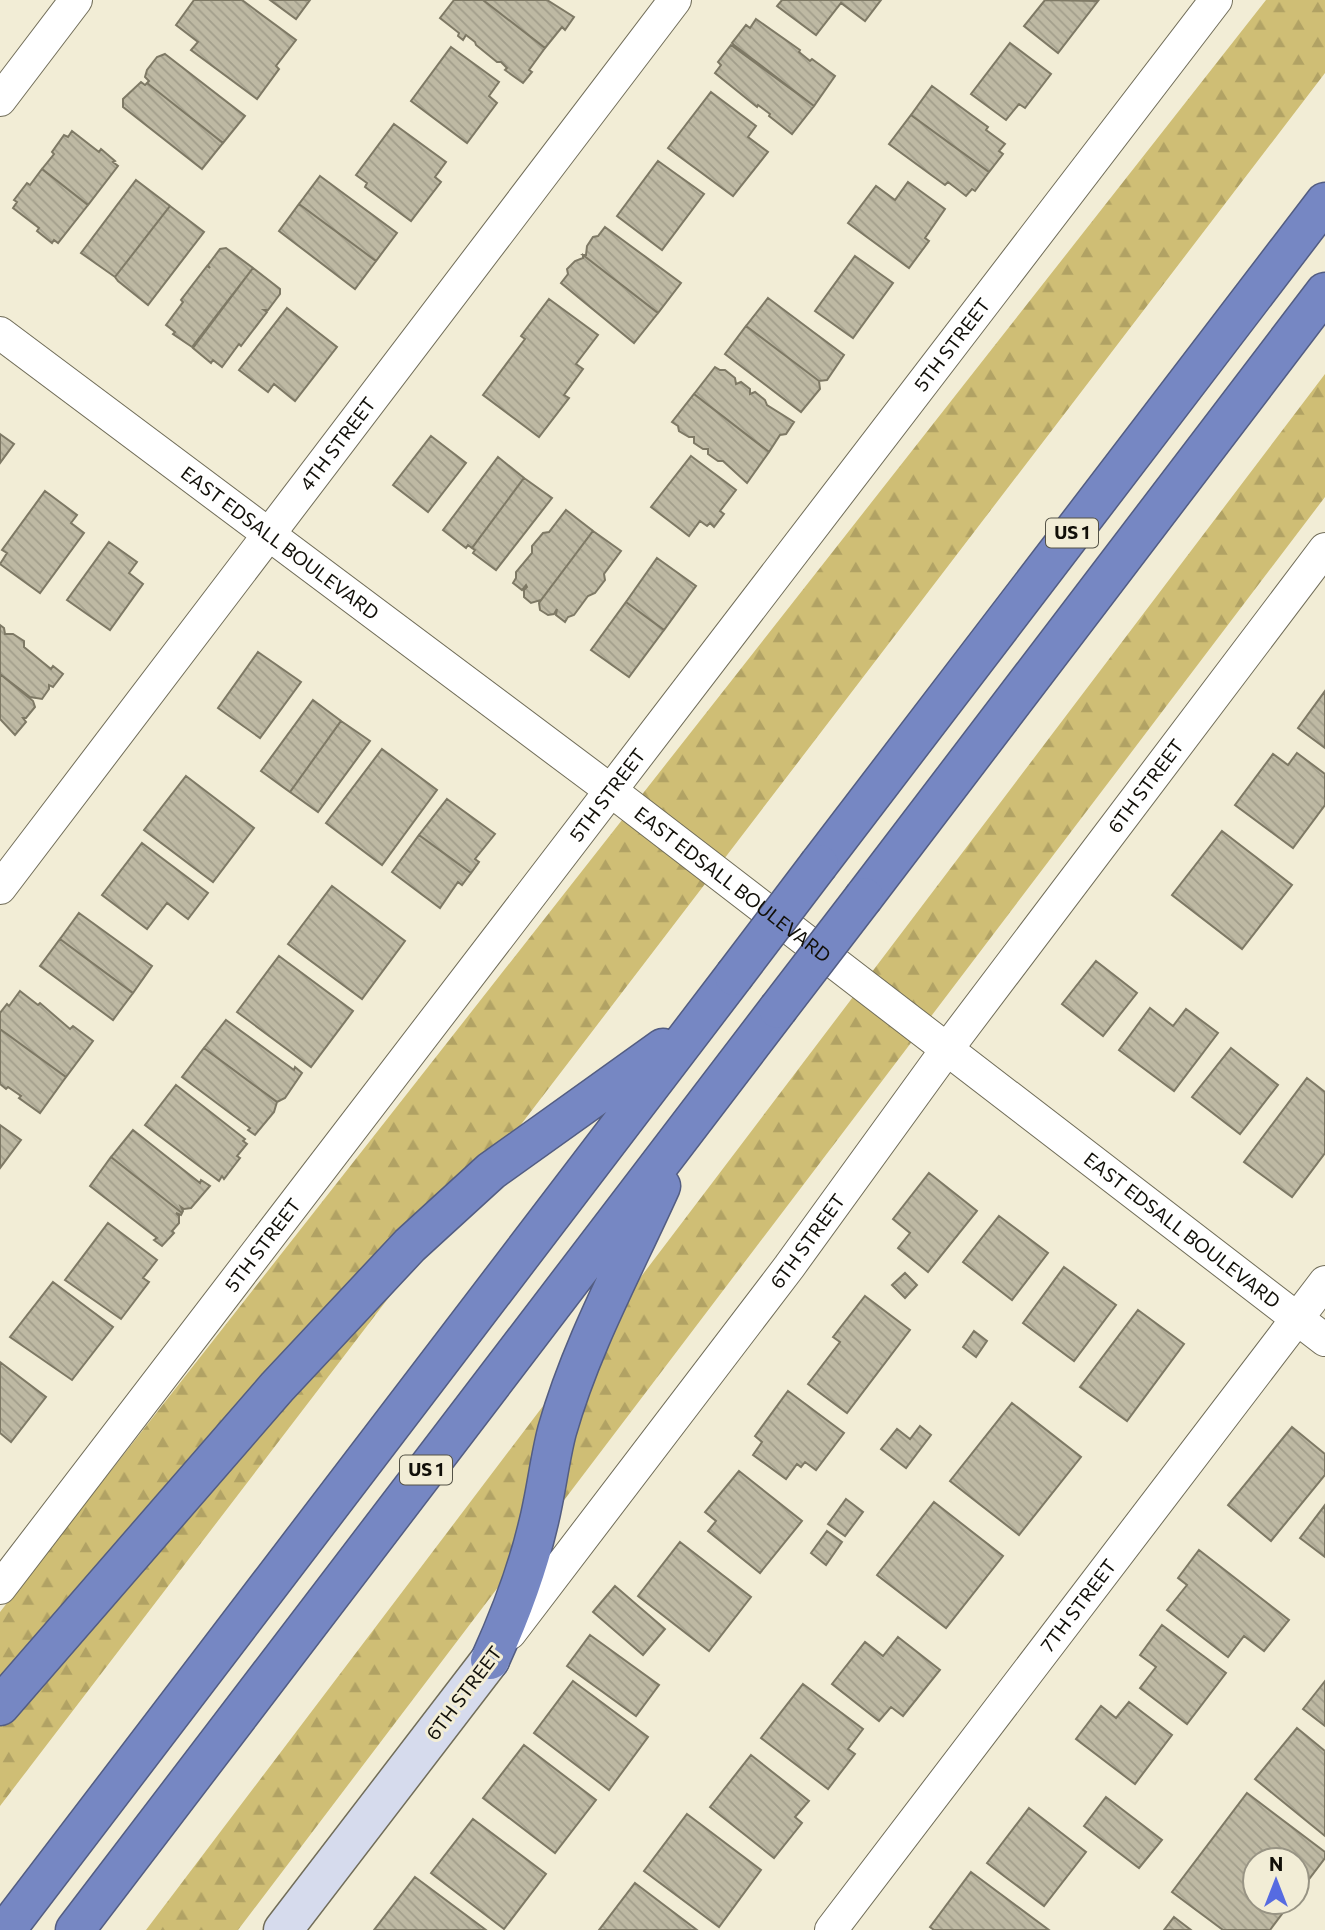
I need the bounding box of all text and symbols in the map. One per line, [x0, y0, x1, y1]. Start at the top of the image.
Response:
street label: 5TH STREET [909, 293, 995, 395]
street label: 4TH STREET [294, 392, 380, 495]
street label: EAST EDSALL BOULEVARD [177, 461, 384, 624]
road number: US 1 [1046, 518, 1098, 548]
street label: 6TH STREET [1103, 734, 1188, 837]
street label: 5TH STREET [564, 743, 650, 846]
street label: EAST EDSALL BOULEVARD [630, 801, 836, 967]
street label: EAST EDSALL BOULEVARD [1080, 1147, 1285, 1312]
street label: 6TH STREET [765, 1189, 849, 1293]
street label: 5TH STREET [219, 1194, 305, 1296]
road number: US 1 [400, 1456, 452, 1484]
street label: 7TH STREET [1035, 1554, 1121, 1656]
street label: 6TH STREET [421, 1641, 506, 1744]
north arrow [1241, 1846, 1311, 1916]
text: N [1269, 1852, 1283, 1875]

